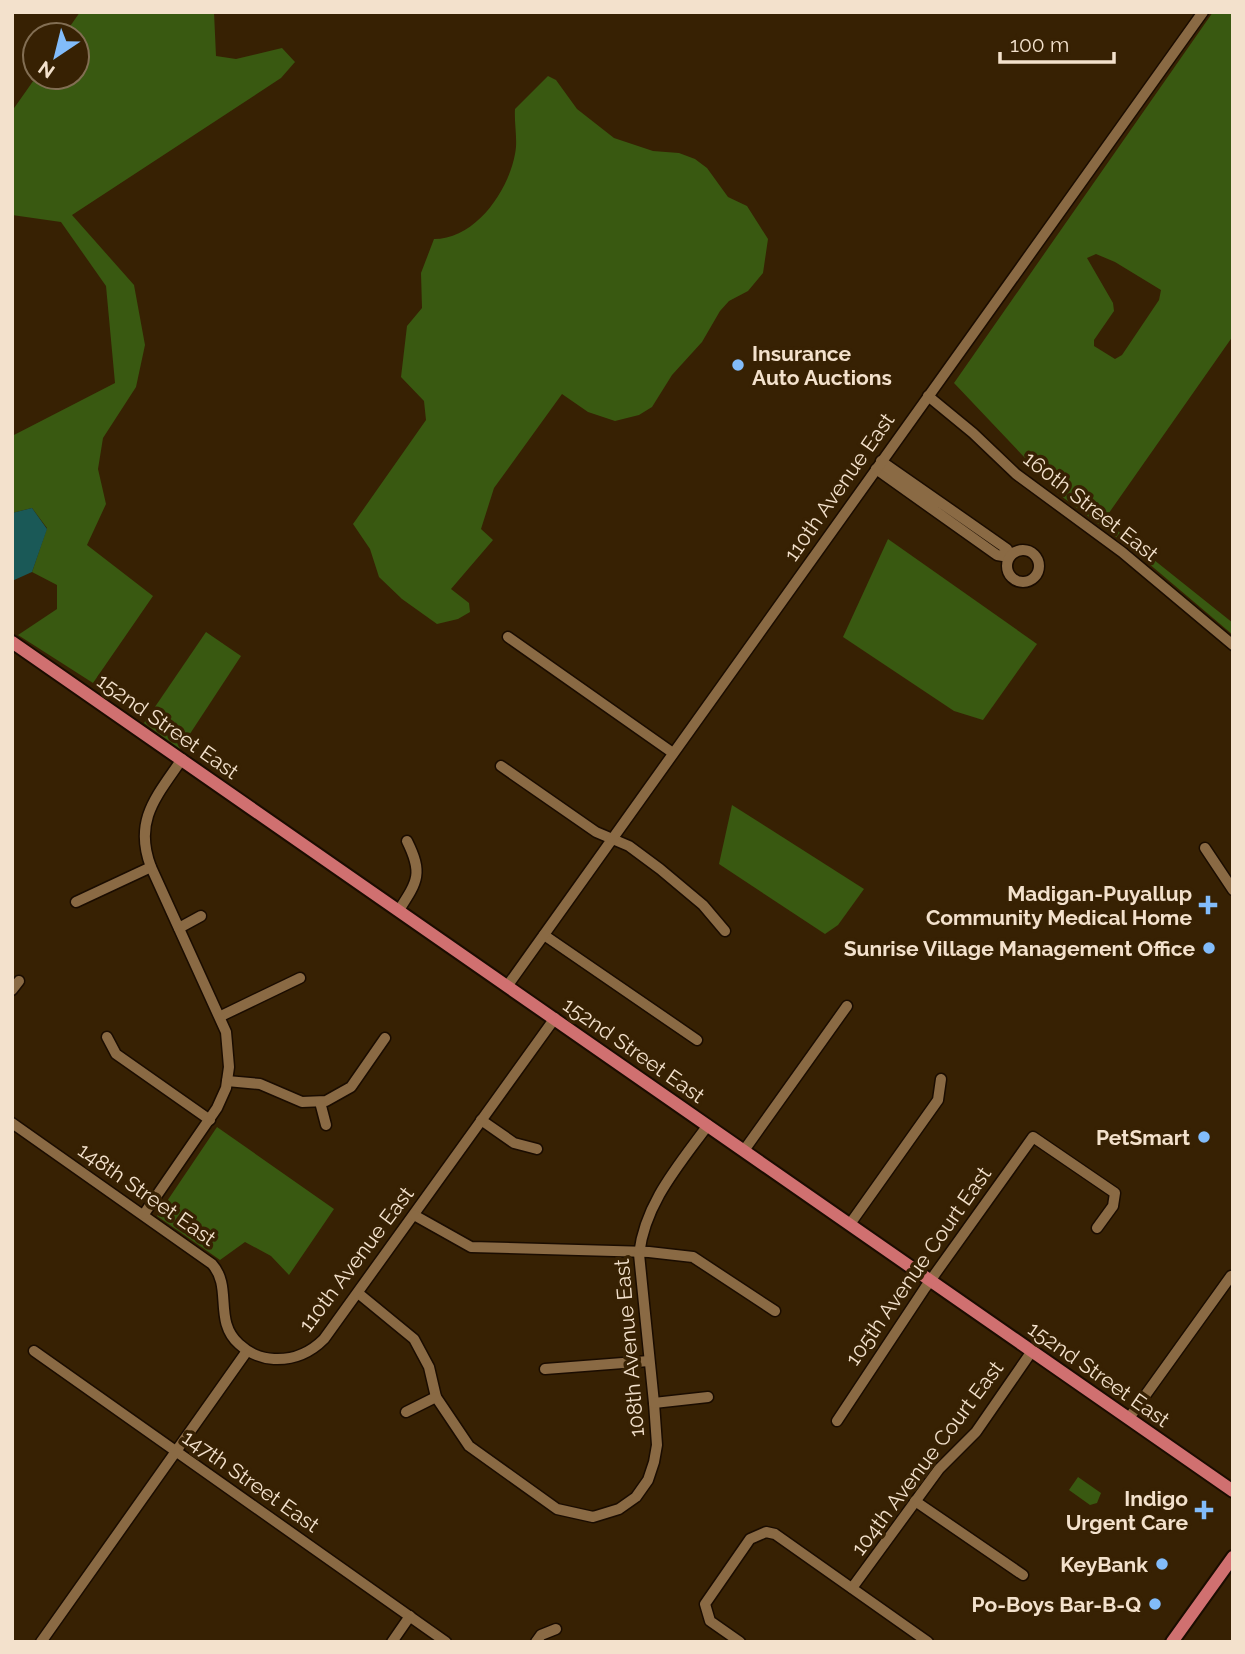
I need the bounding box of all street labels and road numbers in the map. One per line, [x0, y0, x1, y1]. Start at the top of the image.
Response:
street label: 110th Avenue East [779, 408, 899, 566]
street label: 160th Street East [1019, 446, 1163, 566]
street label: 152nd Street East [92, 668, 244, 784]
street label: 152nd Street East [558, 992, 710, 1108]
street label: 148th Street East [73, 1137, 221, 1251]
street label: 105th Avenue Court East [840, 1162, 996, 1370]
street label: 110th Avenue East [293, 1182, 419, 1336]
street label: 108th Avenue East [609, 1258, 649, 1438]
street label: 152nd Street East [1023, 1316, 1175, 1432]
street label: 104th Avenue Court East [846, 1356, 1008, 1560]
street label: 147th Street East [178, 1425, 324, 1537]

